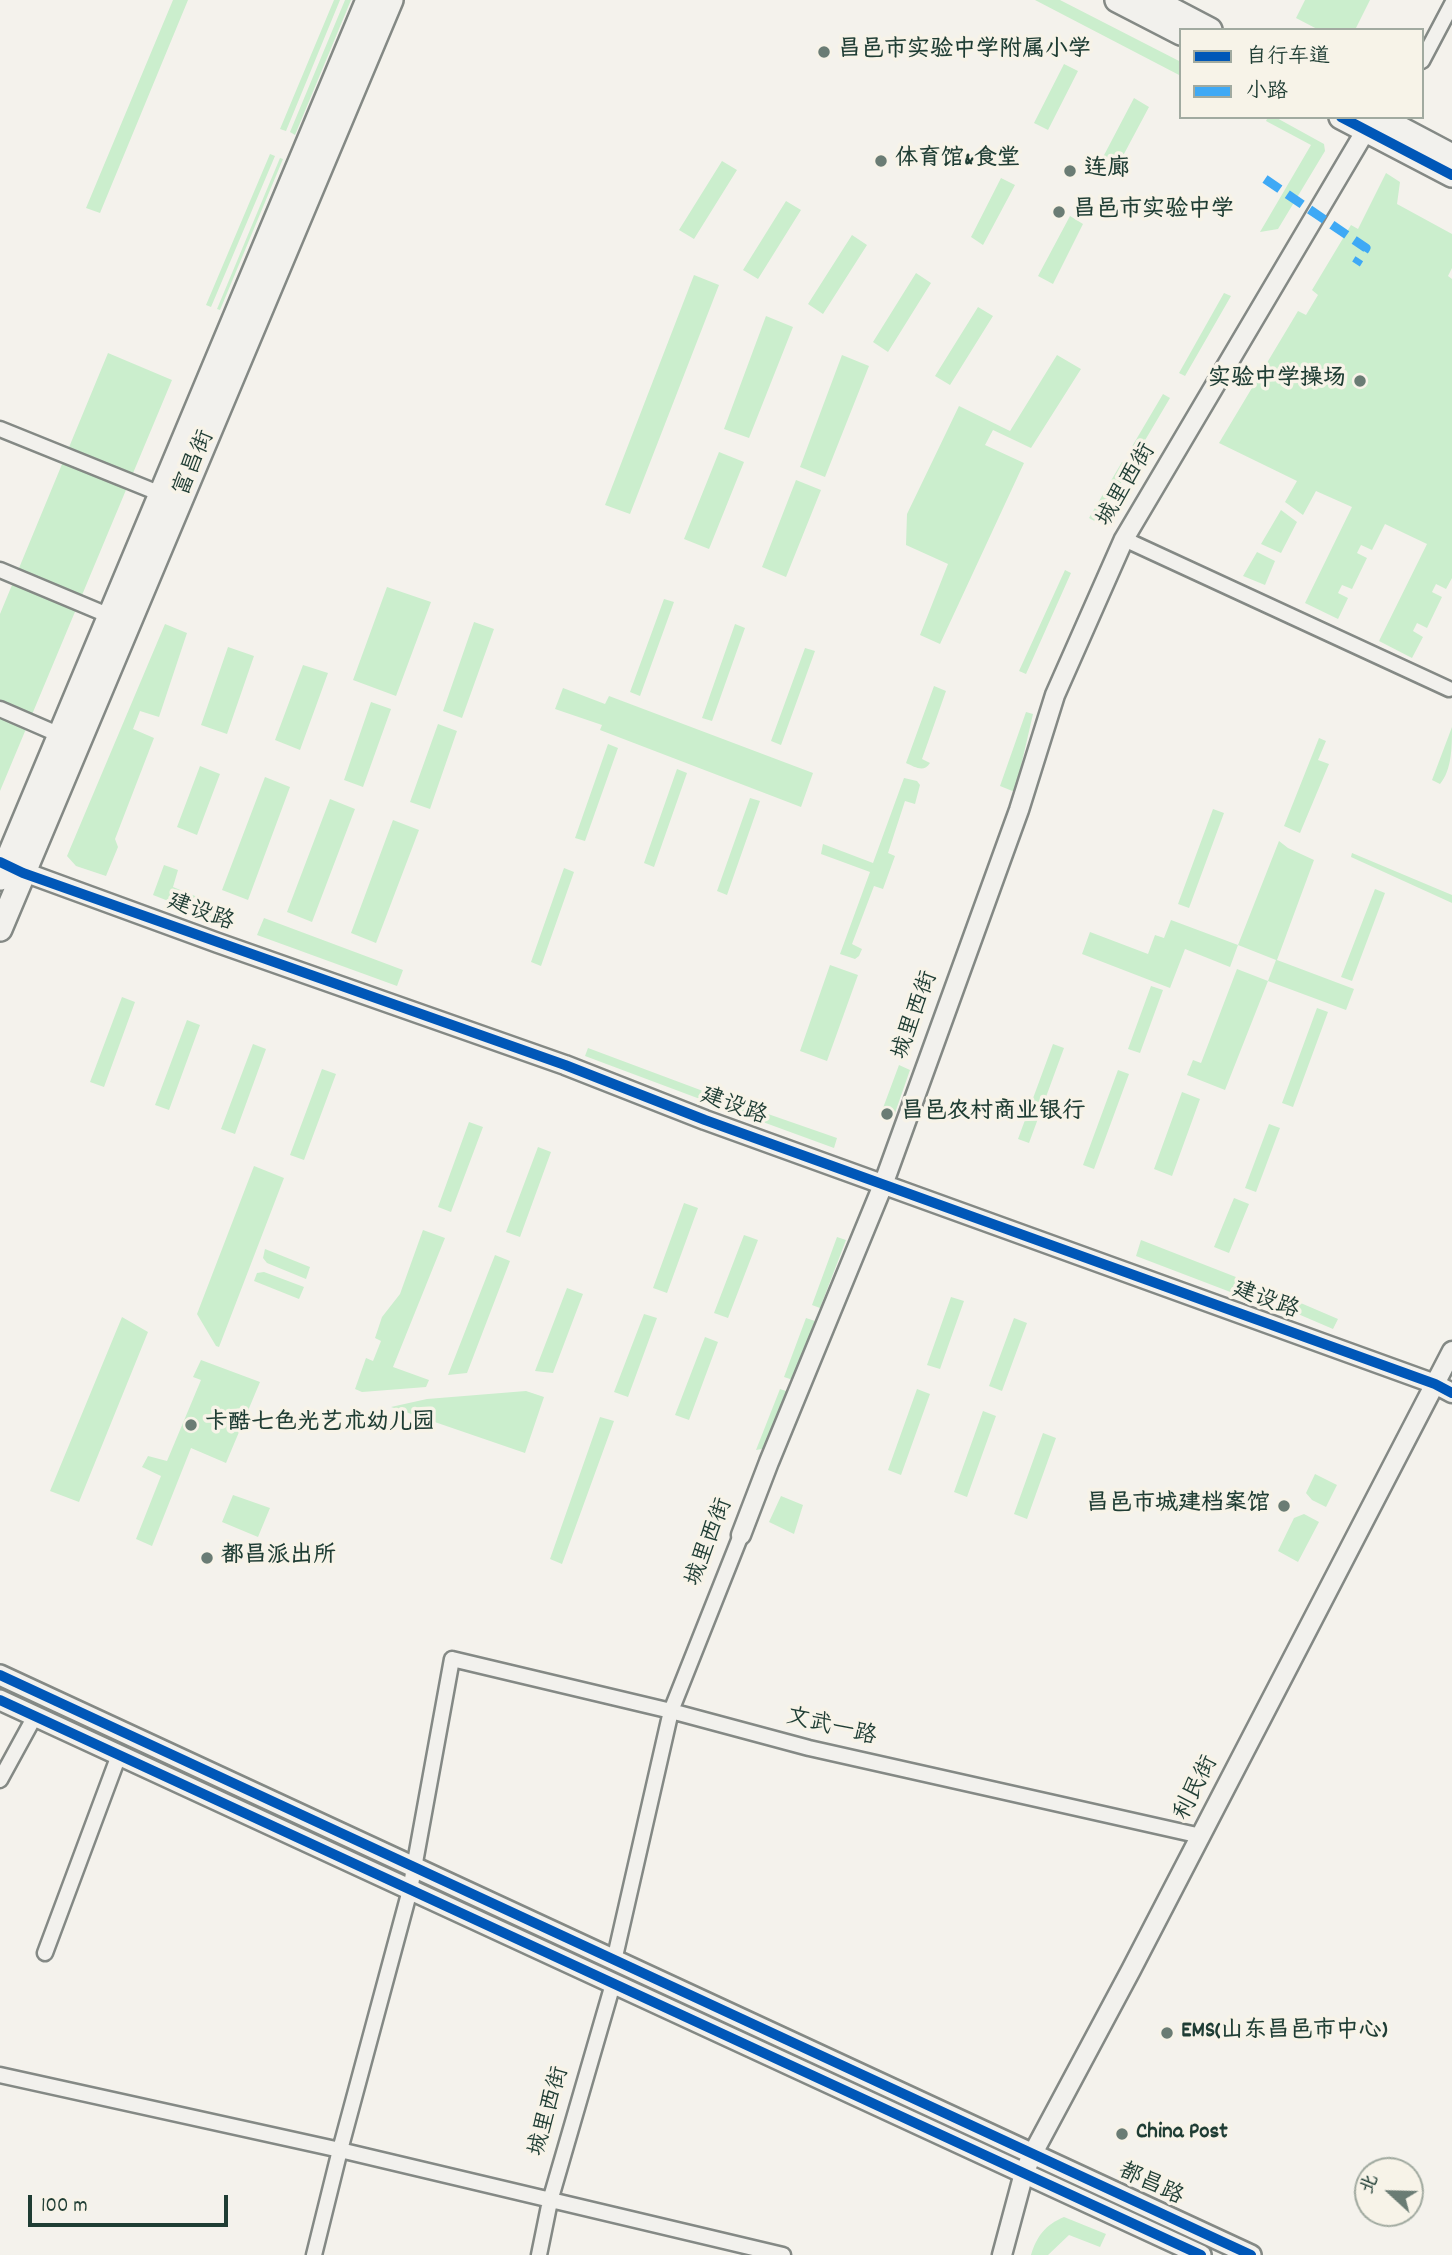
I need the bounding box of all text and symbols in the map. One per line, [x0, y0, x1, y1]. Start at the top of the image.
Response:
legend [1179, 28, 1424, 119]
place label: 昌邑市实验中学附属小学 [838, 38, 1091, 66]
text: 自行车道 [1246, 43, 1330, 73]
marker: 昌邑市实验中学附属小学 [816, 44, 832, 60]
text: 小路 [1246, 78, 1288, 108]
place label: 体育馆&食堂 [895, 147, 1020, 175]
marker: 体育馆&食堂 [873, 153, 889, 169]
place label: 连廊 [1084, 157, 1130, 185]
marker: 连廊 [1062, 163, 1078, 179]
place label: 昌邑市实验中学 [1073, 198, 1234, 226]
marker: 昌邑市实验中学 [1051, 204, 1067, 220]
place label: 实验中学操场 [1208, 367, 1346, 395]
marker: 实验中学操场 [1352, 373, 1368, 389]
street label: 富昌街 [170, 427, 222, 501]
street label: 城里西街 [1092, 439, 1164, 533]
street label: 建设路 [163, 889, 237, 939]
street label: 城里西街 [888, 968, 946, 1064]
street label: 建设路 [696, 1083, 770, 1133]
place label: 昌邑农村商业银行 [901, 1100, 1085, 1128]
marker: 昌邑农村商业银行 [879, 1106, 895, 1122]
street label: 建设路 [1228, 1277, 1302, 1327]
place label: 卡酷七色光艺术幼儿园 [205, 1411, 435, 1439]
marker: 卡酷七色光艺术幼儿园 [183, 1417, 199, 1433]
place label: 昌邑市城建档案馆 [1086, 1492, 1270, 1520]
street label: 城里西街 [682, 1495, 740, 1591]
marker: 昌邑市城建档案馆 [1276, 1498, 1292, 1514]
place label: 都昌派出所 [221, 1544, 336, 1572]
marker: 都昌派出所 [199, 1550, 215, 1566]
street label: 文武一路 [783, 1704, 879, 1754]
street label: 利民街 [1170, 1752, 1226, 1826]
place label: EMS(山东昌邑市中心) [1181, 2019, 1388, 2047]
marker: EMS(山东昌邑市中心) [1159, 2025, 1175, 2041]
street label: 城里西街 [525, 2064, 577, 2160]
place label: China Post [1136, 2120, 1228, 2148]
marker: China Post [1114, 2126, 1130, 2142]
north arrow [1354, 2157, 1424, 2227]
street label: 都昌路 [1113, 2159, 1187, 2213]
text: 北 [1355, 2171, 1387, 2199]
scale bar [32, 2182, 231, 2226]
text: 100 m [41, 2192, 88, 2222]

